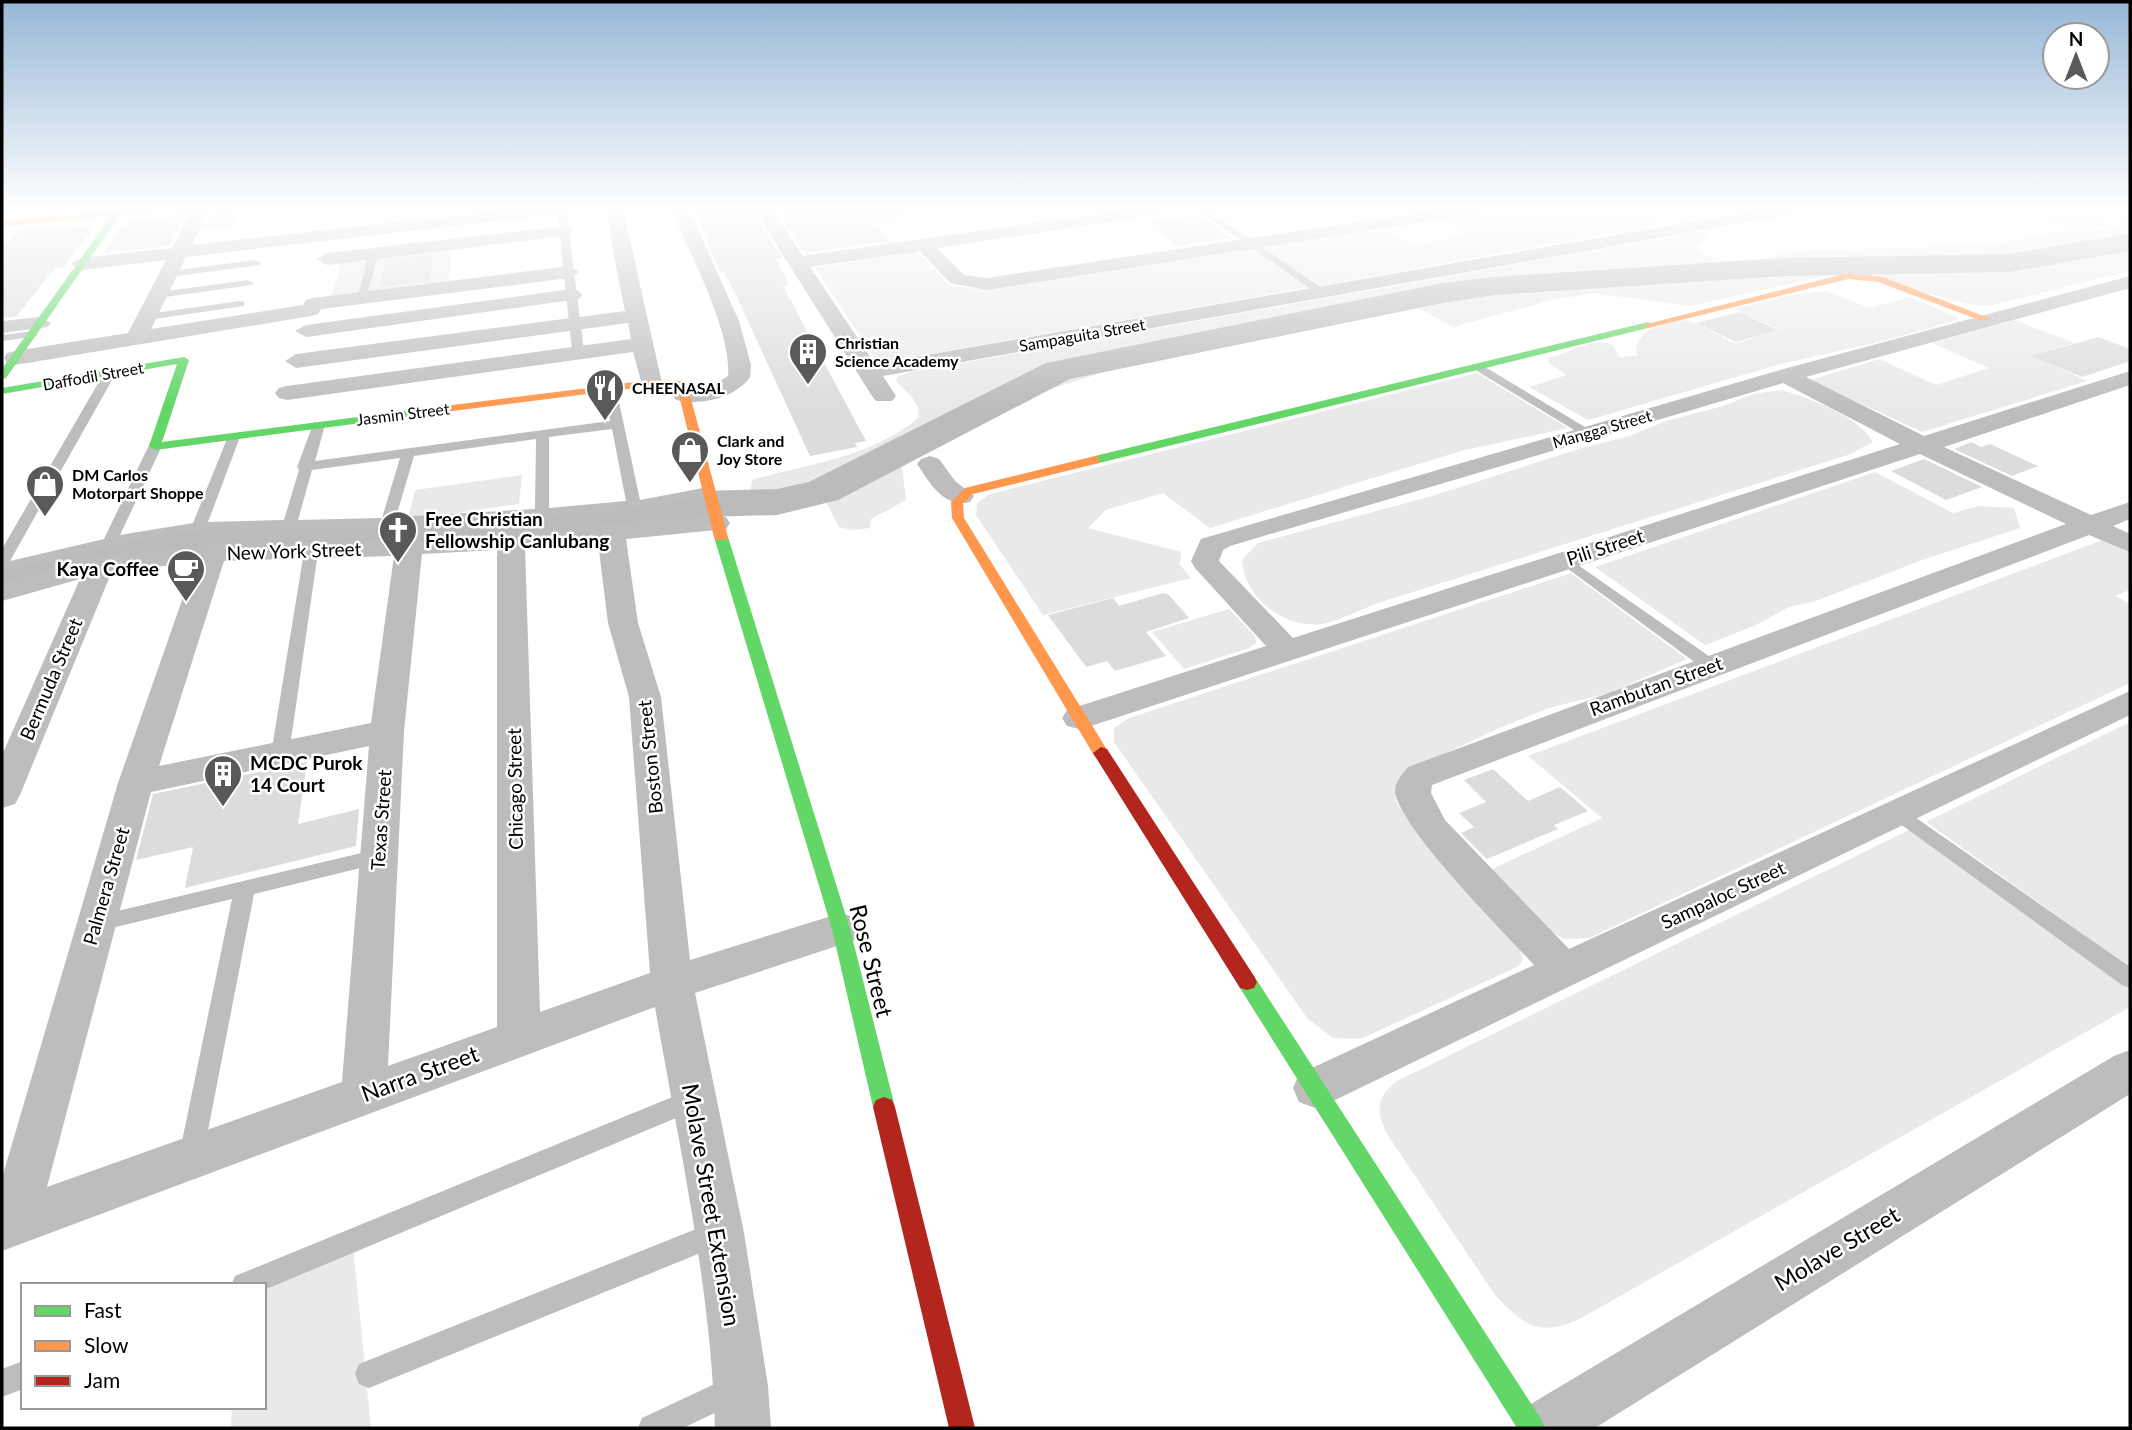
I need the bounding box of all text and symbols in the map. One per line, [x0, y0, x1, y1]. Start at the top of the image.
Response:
north arrow [2041, 21, 2111, 91]
text: N [2069, 27, 2083, 50]
street label: Sampaguita Street [1017, 314, 1147, 355]
building icon: Christian Science Academy [787, 331, 829, 386]
place label: Christian Science Academy [835, 333, 959, 370]
street label: Daffodil Street [41, 357, 145, 394]
restaurant icon: CHEENASAL [584, 367, 626, 422]
place label: CHEENASAL [632, 378, 725, 397]
street label: Jasmin Street [355, 398, 451, 429]
street label: Mangga Street [1550, 405, 1654, 452]
shop icon: Clark and Joy Store [669, 429, 711, 484]
place label: Clark and Joy Store [717, 431, 784, 468]
shop icon: DM Carlos Motorpart Shoppe [24, 463, 66, 518]
place label: DM Carlos Motorpart Shoppe [72, 465, 204, 502]
place label: Free Christian Fellowship Canlubang [425, 507, 609, 552]
church icon: Free Christian Fellowship Canlubang [377, 509, 419, 564]
street label: Pili Street [1563, 523, 1647, 570]
street label: New York Street [226, 537, 362, 564]
cafe icon: Kaya Coffee [165, 548, 207, 603]
place label: Kaya Coffee [57, 557, 159, 580]
street label: Bermuda Street [14, 614, 87, 743]
street label: Rambutan Street [1586, 651, 1726, 720]
street label: Boston Street [632, 699, 667, 815]
street label: Chicago Street [502, 728, 527, 850]
place label: MCDC Purok 14 Court [250, 751, 363, 796]
building icon: MCDC Purok 14 Court [202, 753, 244, 808]
street label: Texas Street [366, 769, 396, 871]
street label: Palmera Street [78, 824, 133, 948]
street label: Sampaloc Street [1657, 856, 1789, 933]
street label: Rose Street [844, 901, 900, 1021]
street label: Narra Street [357, 1039, 483, 1107]
street label: Molave Street Extension [677, 1081, 747, 1328]
street label: Molave Street [1769, 1199, 1905, 1296]
legend [21, 1283, 266, 1409]
text: Fast [84, 1297, 122, 1322]
text: Slow [84, 1332, 129, 1357]
text: Jam [84, 1367, 120, 1392]

